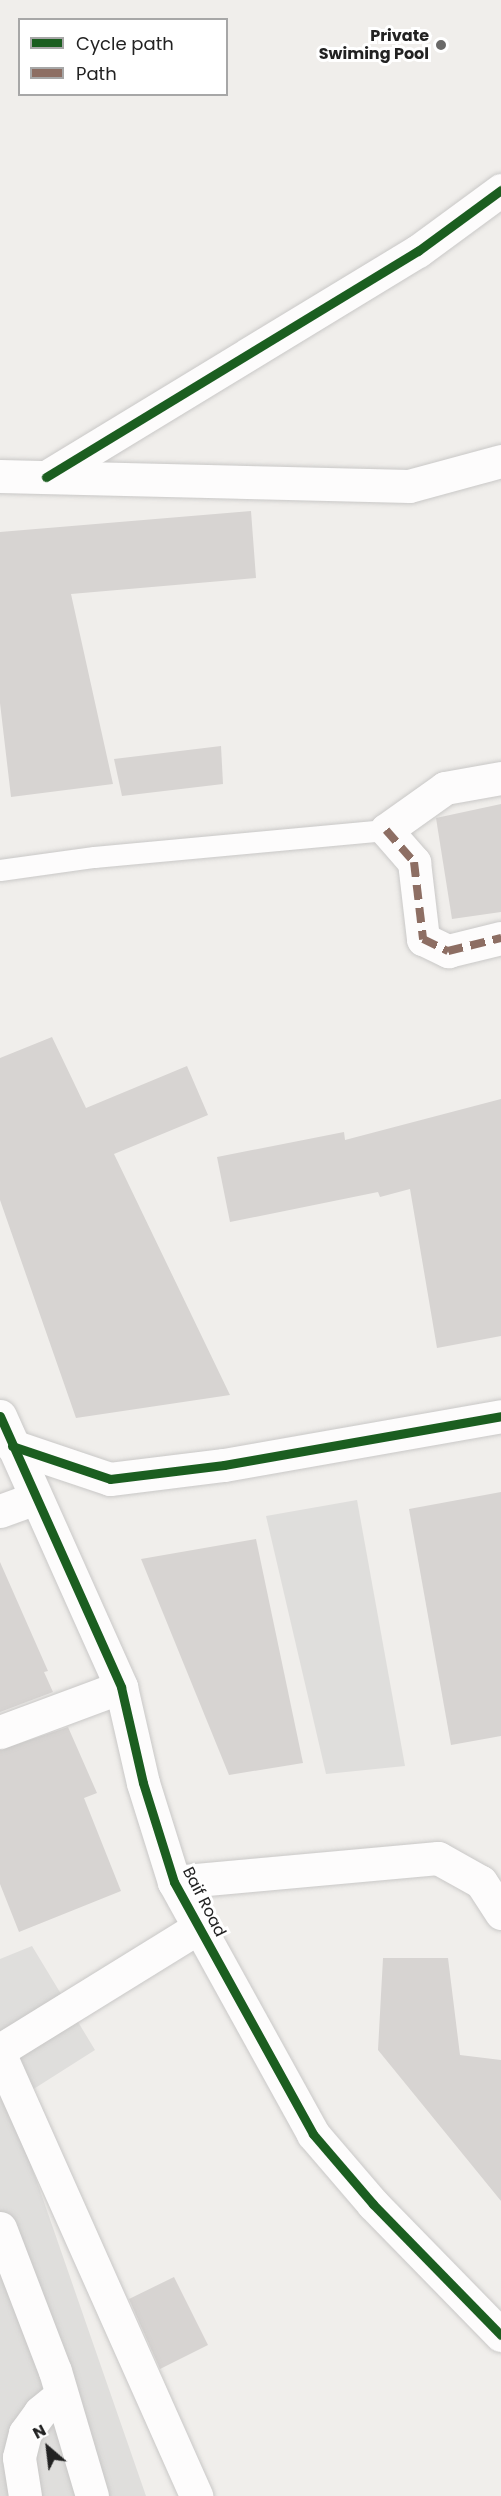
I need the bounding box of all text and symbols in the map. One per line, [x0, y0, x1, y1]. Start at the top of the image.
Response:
legend [18, 18, 228, 96]
place label: Private Swiming Pool [319, 26, 429, 64]
text: Cycle path [76, 31, 174, 56]
marker: Private Swiming Pool [434, 38, 448, 52]
text: Path [76, 61, 117, 86]
street label: Baif Road [178, 1864, 230, 1940]
north arrow [18, 2418, 78, 2478]
text: N [29, 2419, 50, 2445]

